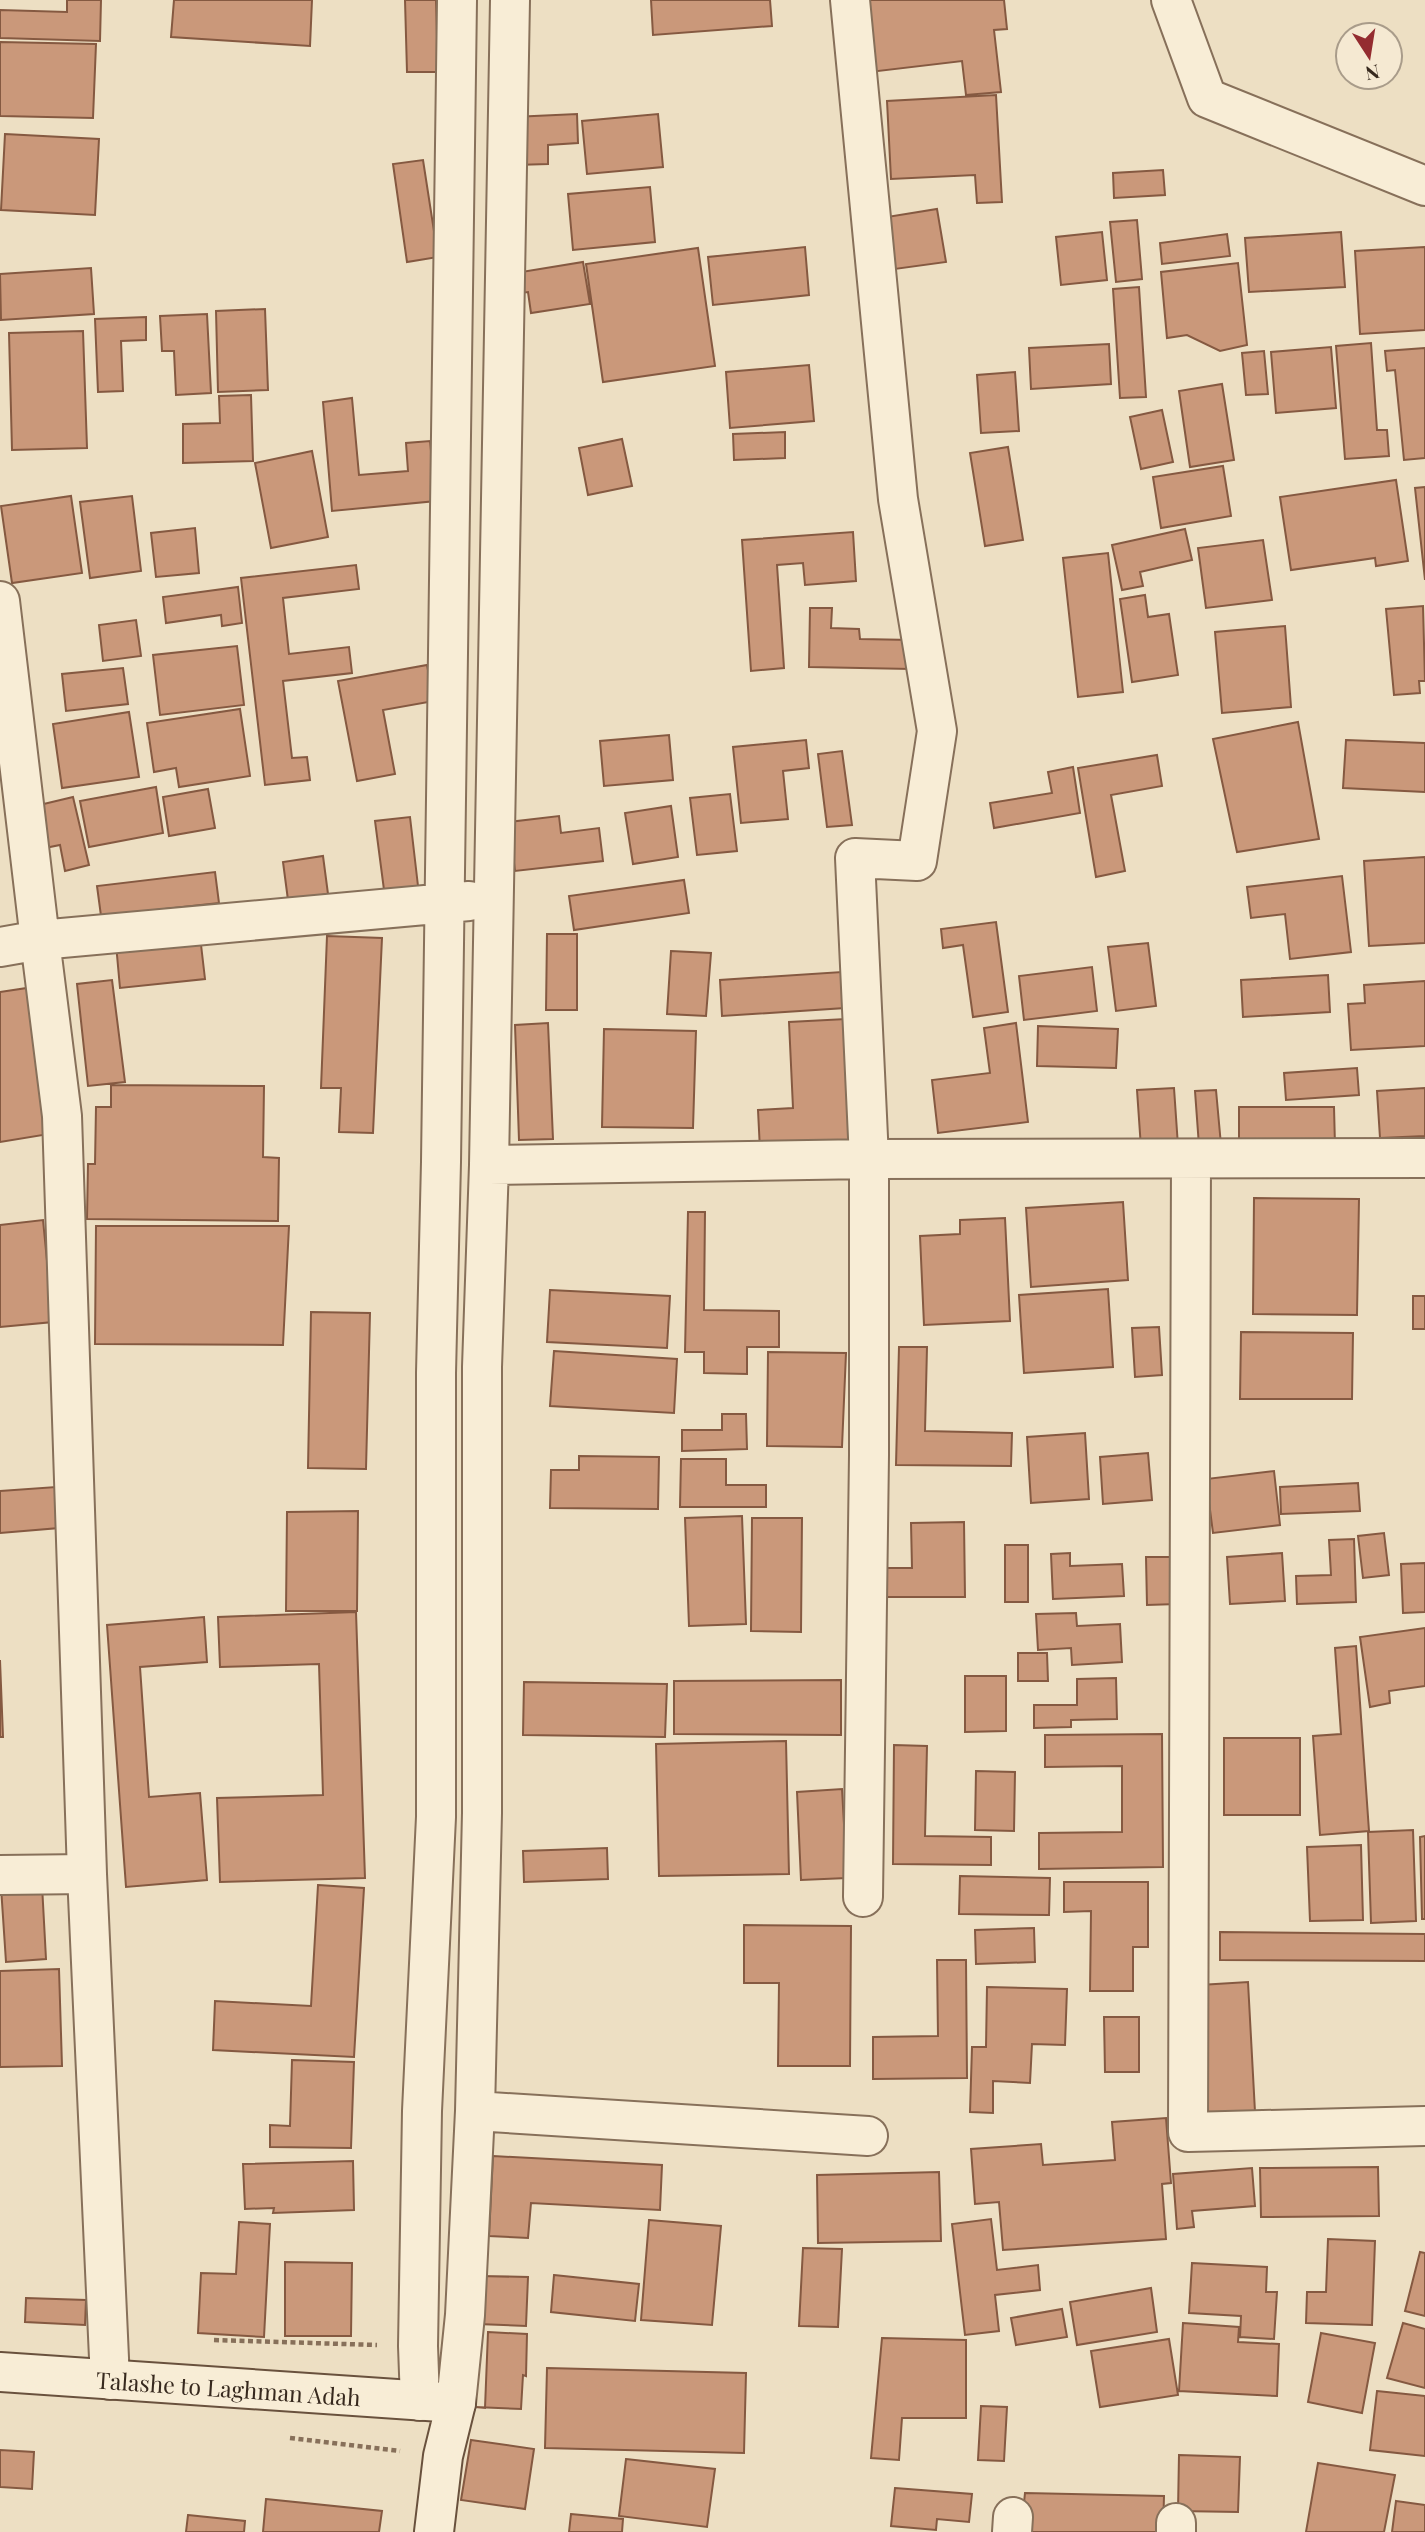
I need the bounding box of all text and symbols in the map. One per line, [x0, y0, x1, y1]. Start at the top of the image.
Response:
north arrow [1334, 21, 1404, 91]
text: N [1363, 59, 1382, 88]
street label: Talashe to Laghman Adah [95, 2363, 362, 2412]

